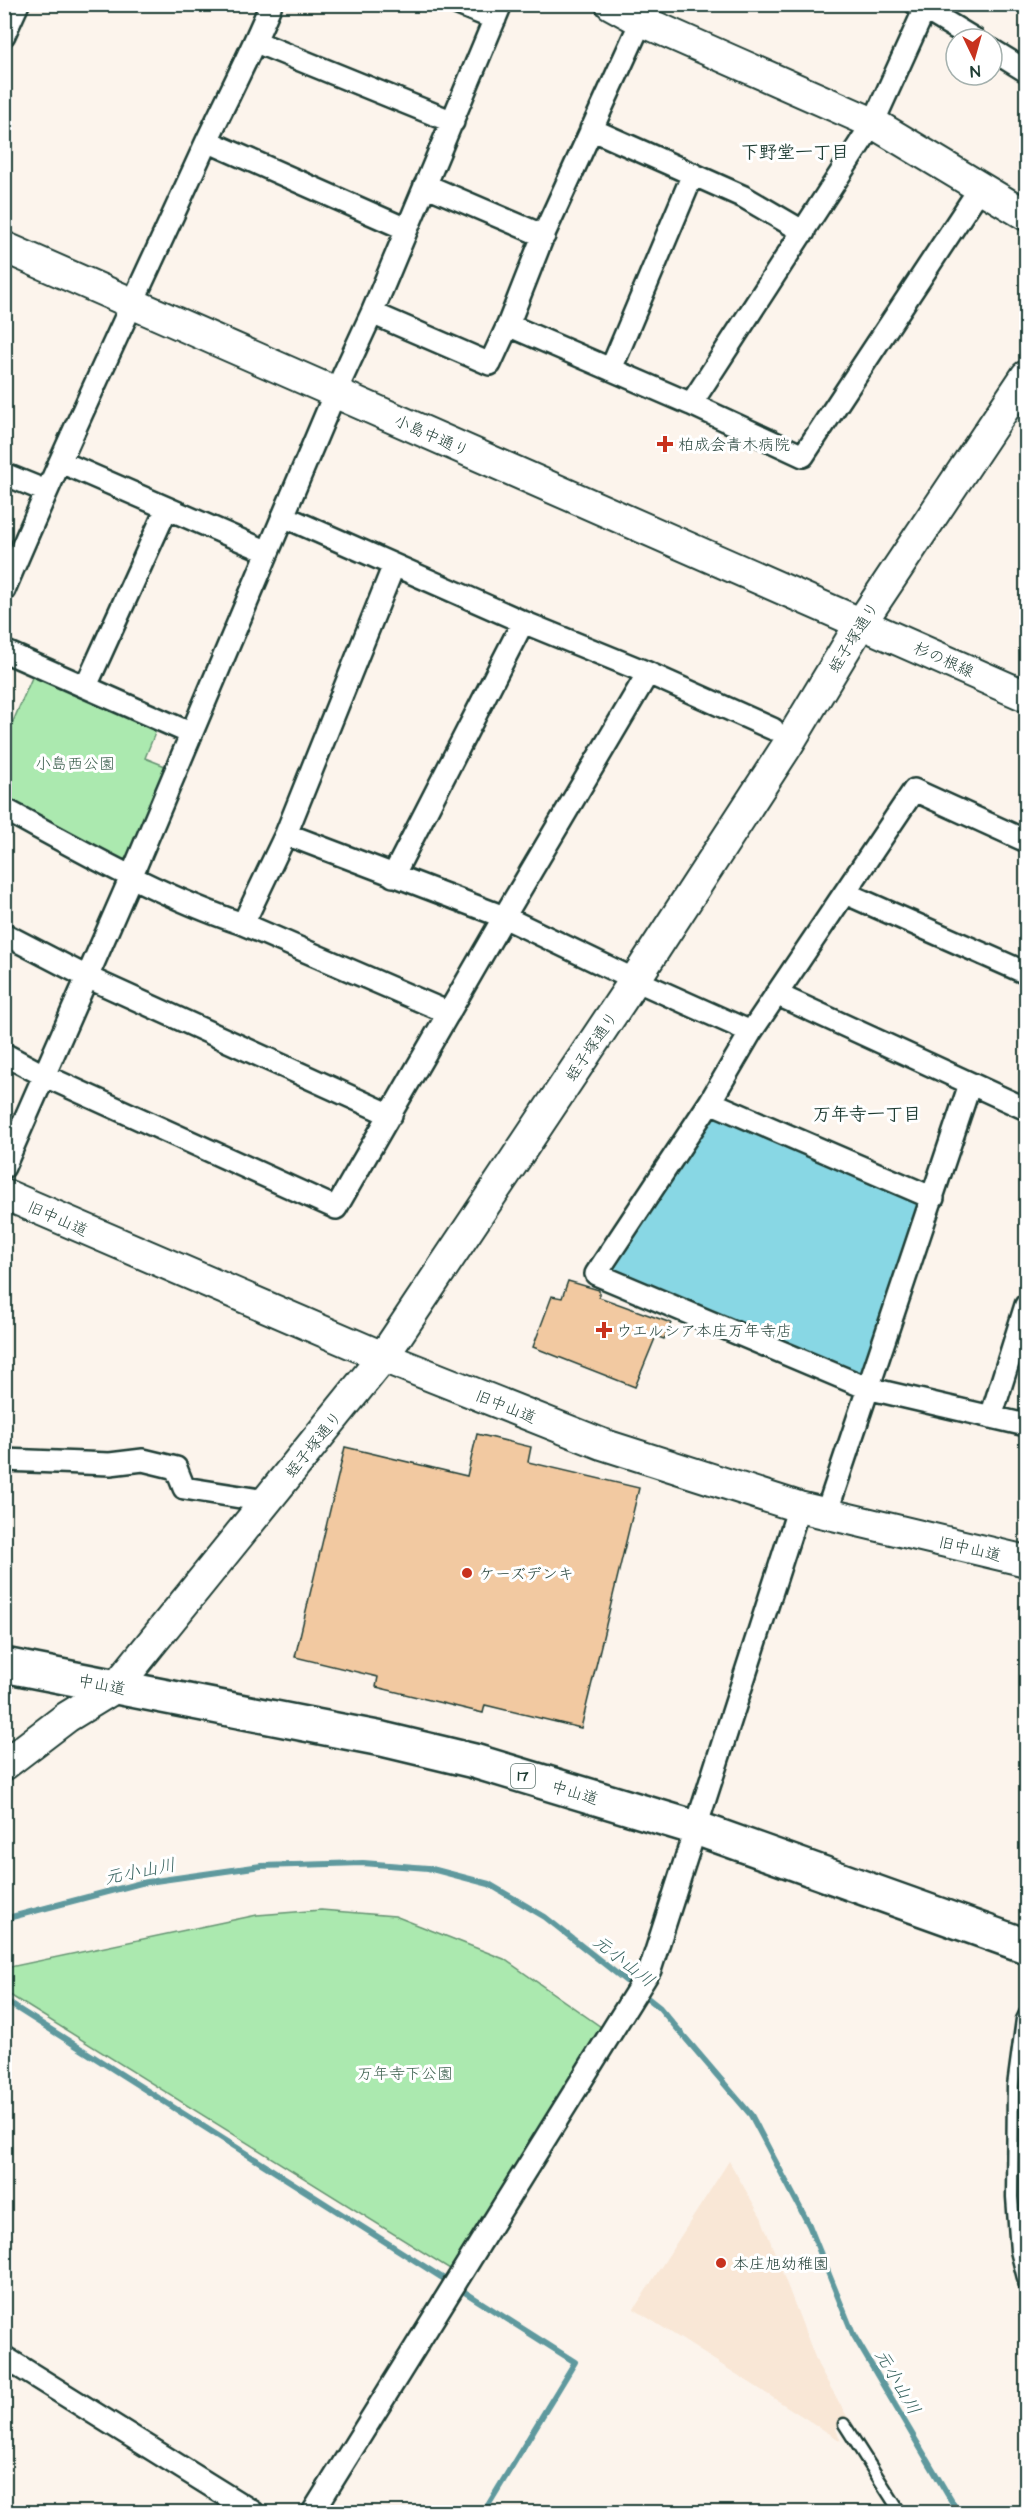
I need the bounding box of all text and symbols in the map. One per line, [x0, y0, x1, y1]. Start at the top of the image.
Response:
north arrow [944, 27, 1004, 87]
text: N [969, 60, 981, 82]
district label: 下野堂一丁目 [741, 140, 849, 165]
street label: 小島中通り [391, 410, 473, 462]
place label: 柏成会青木病院 [678, 434, 790, 456]
marker: 柏成会青木病院 [656, 435, 674, 453]
street label: 蛭子塚通り [823, 598, 884, 677]
street label: 杉の根線 [910, 637, 977, 683]
park label: 小島西公園 [35, 753, 115, 775]
street label: 蛭子塚通り [560, 1007, 623, 1086]
district label: 万年寺一丁目 [813, 1102, 921, 1127]
street label: 旧中山道 [24, 1196, 91, 1242]
place label: ウエルシア本庄万年寺店 [616, 1320, 792, 1342]
marker: ウエルシア本庄万年寺店 [597, 1323, 611, 1337]
street label: 旧中山道 [472, 1385, 539, 1429]
street label: 蛭子塚通り [280, 1407, 348, 1483]
street label: 旧中山道 [936, 1531, 1003, 1567]
place label: ケーズデンキ [479, 1563, 574, 1585]
marker: ケーズデンキ [460, 1566, 474, 1580]
street label: 中山道 [76, 1670, 127, 1700]
road number: 17 [511, 1764, 535, 1788]
street label: 中山道 [549, 1775, 601, 1810]
water label: 元小山川 [102, 1852, 178, 1891]
water label: 元小山川 [588, 1929, 660, 1993]
park label: 万年寺下公園 [357, 2063, 453, 2085]
place label: 本庄旭幼稚園 [733, 2253, 829, 2275]
marker: 本庄旭幼稚園 [714, 2256, 728, 2270]
water label: 元小山川 [869, 2345, 926, 2420]

